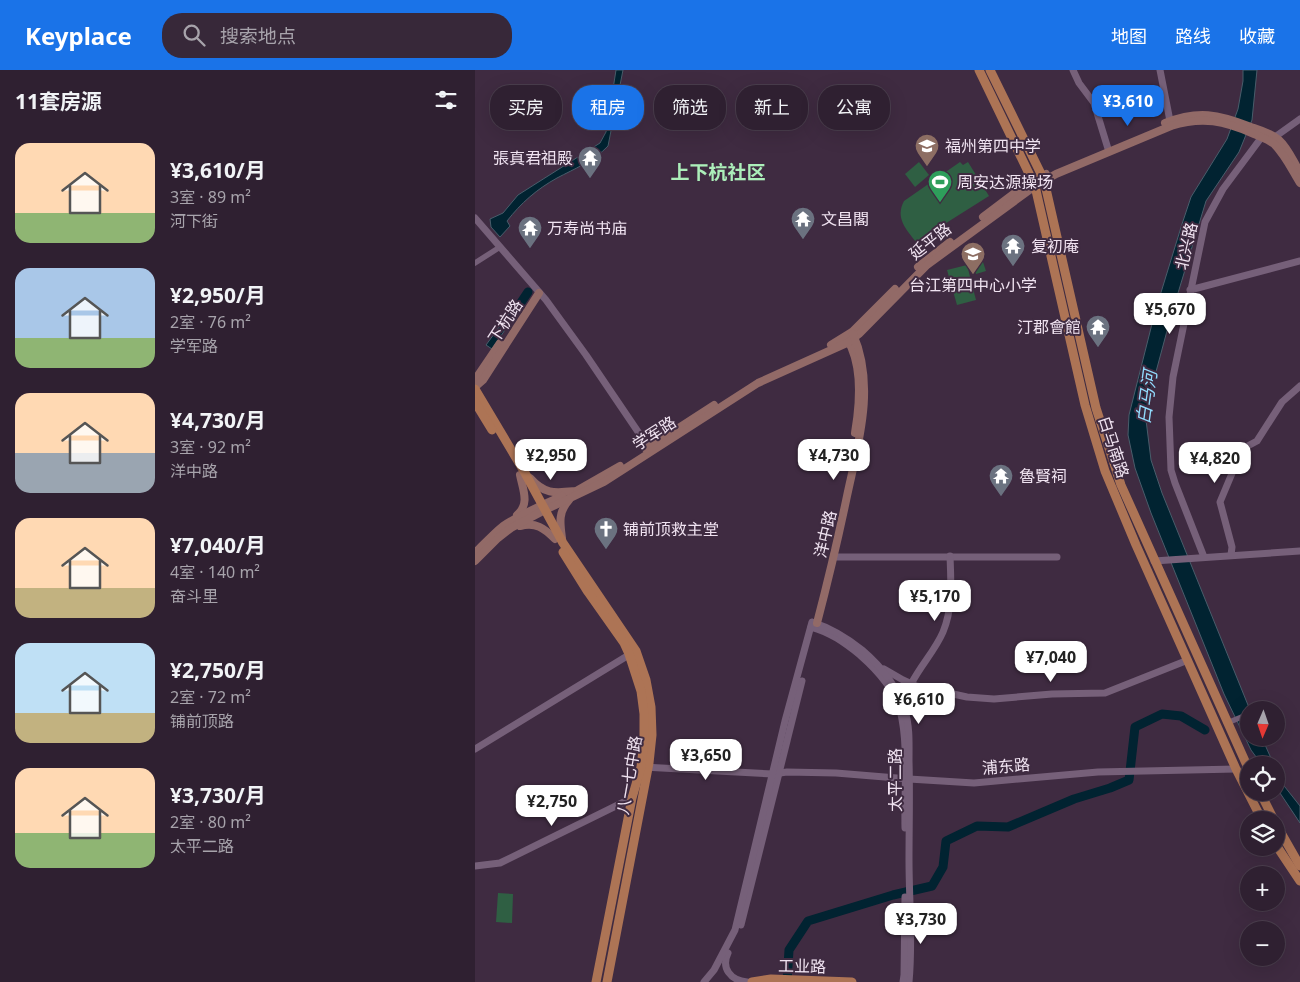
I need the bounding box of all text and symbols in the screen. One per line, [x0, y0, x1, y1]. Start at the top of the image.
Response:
search box [162, 13, 512, 58]
text: Keyplace [25, 19, 132, 52]
icon: search [180, 21, 208, 49]
text: 搜索地点 [220, 23, 296, 49]
text: 地图 [1111, 24, 1147, 48]
text: 路线 [1175, 24, 1211, 48]
text: 收藏 [1239, 24, 1275, 48]
chip: 买房 [490, 85, 562, 130]
chip: 租房 [572, 85, 644, 130]
chip: 筛选 [654, 85, 726, 130]
chip: 新上 [736, 85, 808, 130]
chip: 公寓 [818, 85, 890, 130]
pin: ¥3,610 [1087, 85, 1169, 127]
icon: filters [432, 86, 460, 114]
text: 11套房源 [15, 87, 102, 115]
text: ¥3,610 [1103, 90, 1153, 112]
school or university icon: 福州第四中学 [914, 133, 940, 167]
place label: 福州第四中学 [945, 135, 1041, 157]
temple icon: 張真君祖殿 [577, 145, 603, 179]
place label: 張真君祖殿 [493, 147, 573, 169]
text: ¥3,610/月 [170, 156, 266, 184]
district label: 上下杭社区 [670, 159, 766, 185]
icon: home [55, 163, 115, 223]
sports icon: 周安达源操场 [927, 169, 953, 203]
place label: 周安达源操场 [957, 171, 1053, 193]
text: 3室 · 89 m² [170, 186, 251, 208]
temple icon: 文昌閣 [790, 206, 816, 240]
place label: 文昌閣 [821, 208, 869, 230]
text: 河下街 [170, 210, 218, 232]
temple icon: 万寿尚书庙 [517, 215, 543, 249]
place label: 万寿尚书庙 [547, 217, 627, 239]
street label: 延平路 [904, 218, 956, 264]
street label: 北兴路 [1170, 220, 1202, 272]
temple icon: 复初庵 [1000, 233, 1026, 267]
place label: 复初庵 [1031, 235, 1079, 257]
school or university icon: 台江第四中心小学 [960, 241, 986, 275]
place label: 台江第四中心小学 [909, 274, 1037, 296]
text: ¥2,950/月 [170, 281, 266, 309]
icon: home [55, 288, 115, 348]
pin: ¥5,670 [1129, 292, 1211, 335]
street label: 下杭路 [483, 295, 527, 347]
text: ¥5,670 [1145, 298, 1195, 320]
text: 2室 · 76 m² [170, 311, 251, 333]
temple icon: 汀郡會館 [1085, 314, 1111, 348]
place label: 汀郡會館 [1017, 316, 1081, 338]
text: 学军路 [170, 335, 218, 357]
water label: 白马河 [1130, 366, 1162, 425]
text: ¥4,730/月 [170, 406, 266, 434]
street label: 学军路 [628, 411, 680, 455]
icon: home [55, 413, 115, 473]
street label: 白马南路 [1094, 413, 1134, 481]
text: 3室 · 92 m² [170, 436, 251, 458]
pin: ¥2,950 [510, 438, 592, 481]
pin: ¥4,730 [793, 438, 875, 481]
pin: ¥4,820 [1174, 442, 1256, 484]
text: ¥2,950 [526, 444, 576, 466]
text: ¥4,730 [809, 444, 859, 466]
text: ¥4,820 [1190, 447, 1240, 469]
text: 洋中路 [170, 460, 218, 482]
temple icon: 魯賢祠 [988, 463, 1014, 497]
place label: 魯賢祠 [1019, 465, 1067, 487]
street label: 洋中路 [809, 508, 841, 560]
church icon: 铺前顶救主堂 [593, 516, 619, 550]
place label: 铺前顶救主堂 [623, 518, 719, 540]
text: ¥7,040/月 [170, 531, 266, 559]
icon: home [55, 538, 115, 598]
text: 4室 · 140 m² [170, 561, 260, 583]
pin: ¥5,170 [894, 580, 976, 622]
text: 奋斗里 [170, 585, 218, 607]
text: ¥5,170 [910, 585, 960, 607]
pin: ¥7,040 [1010, 640, 1092, 683]
text: ¥7,040 [1026, 646, 1076, 668]
text: ¥2,750/月 [170, 656, 266, 684]
icon: home [55, 663, 115, 723]
pin: ¥6,610 [878, 682, 960, 725]
text: 2室 · 72 m² [170, 686, 251, 708]
text: ¥6,610 [894, 688, 944, 710]
north arrow [1240, 701, 1285, 746]
map controls [1240, 701, 1285, 966]
text: 铺前顶路 [170, 710, 234, 732]
street label: 八一七中路 [611, 734, 647, 816]
pin: ¥3,650 [665, 738, 747, 781]
text: ¥3,650 [681, 744, 731, 766]
street label: 太平二路 [884, 748, 906, 812]
street label: 浦东路 [981, 753, 1031, 779]
button: locate [1240, 756, 1285, 801]
text: ¥3,730/月 [170, 781, 266, 809]
pin: ¥2,750 [511, 784, 593, 827]
icon: home [55, 788, 115, 848]
text: ¥2,750 [527, 790, 577, 812]
text: 2室 · 80 m² [170, 811, 251, 833]
button: layers [1240, 811, 1285, 856]
text: 太平二路 [170, 835, 234, 857]
button: + [1240, 866, 1285, 911]
pin: ¥3,730 [880, 902, 962, 945]
text: ¥3,730 [896, 908, 946, 930]
button: − [1240, 921, 1285, 966]
street label: 工业路 [778, 955, 826, 977]

